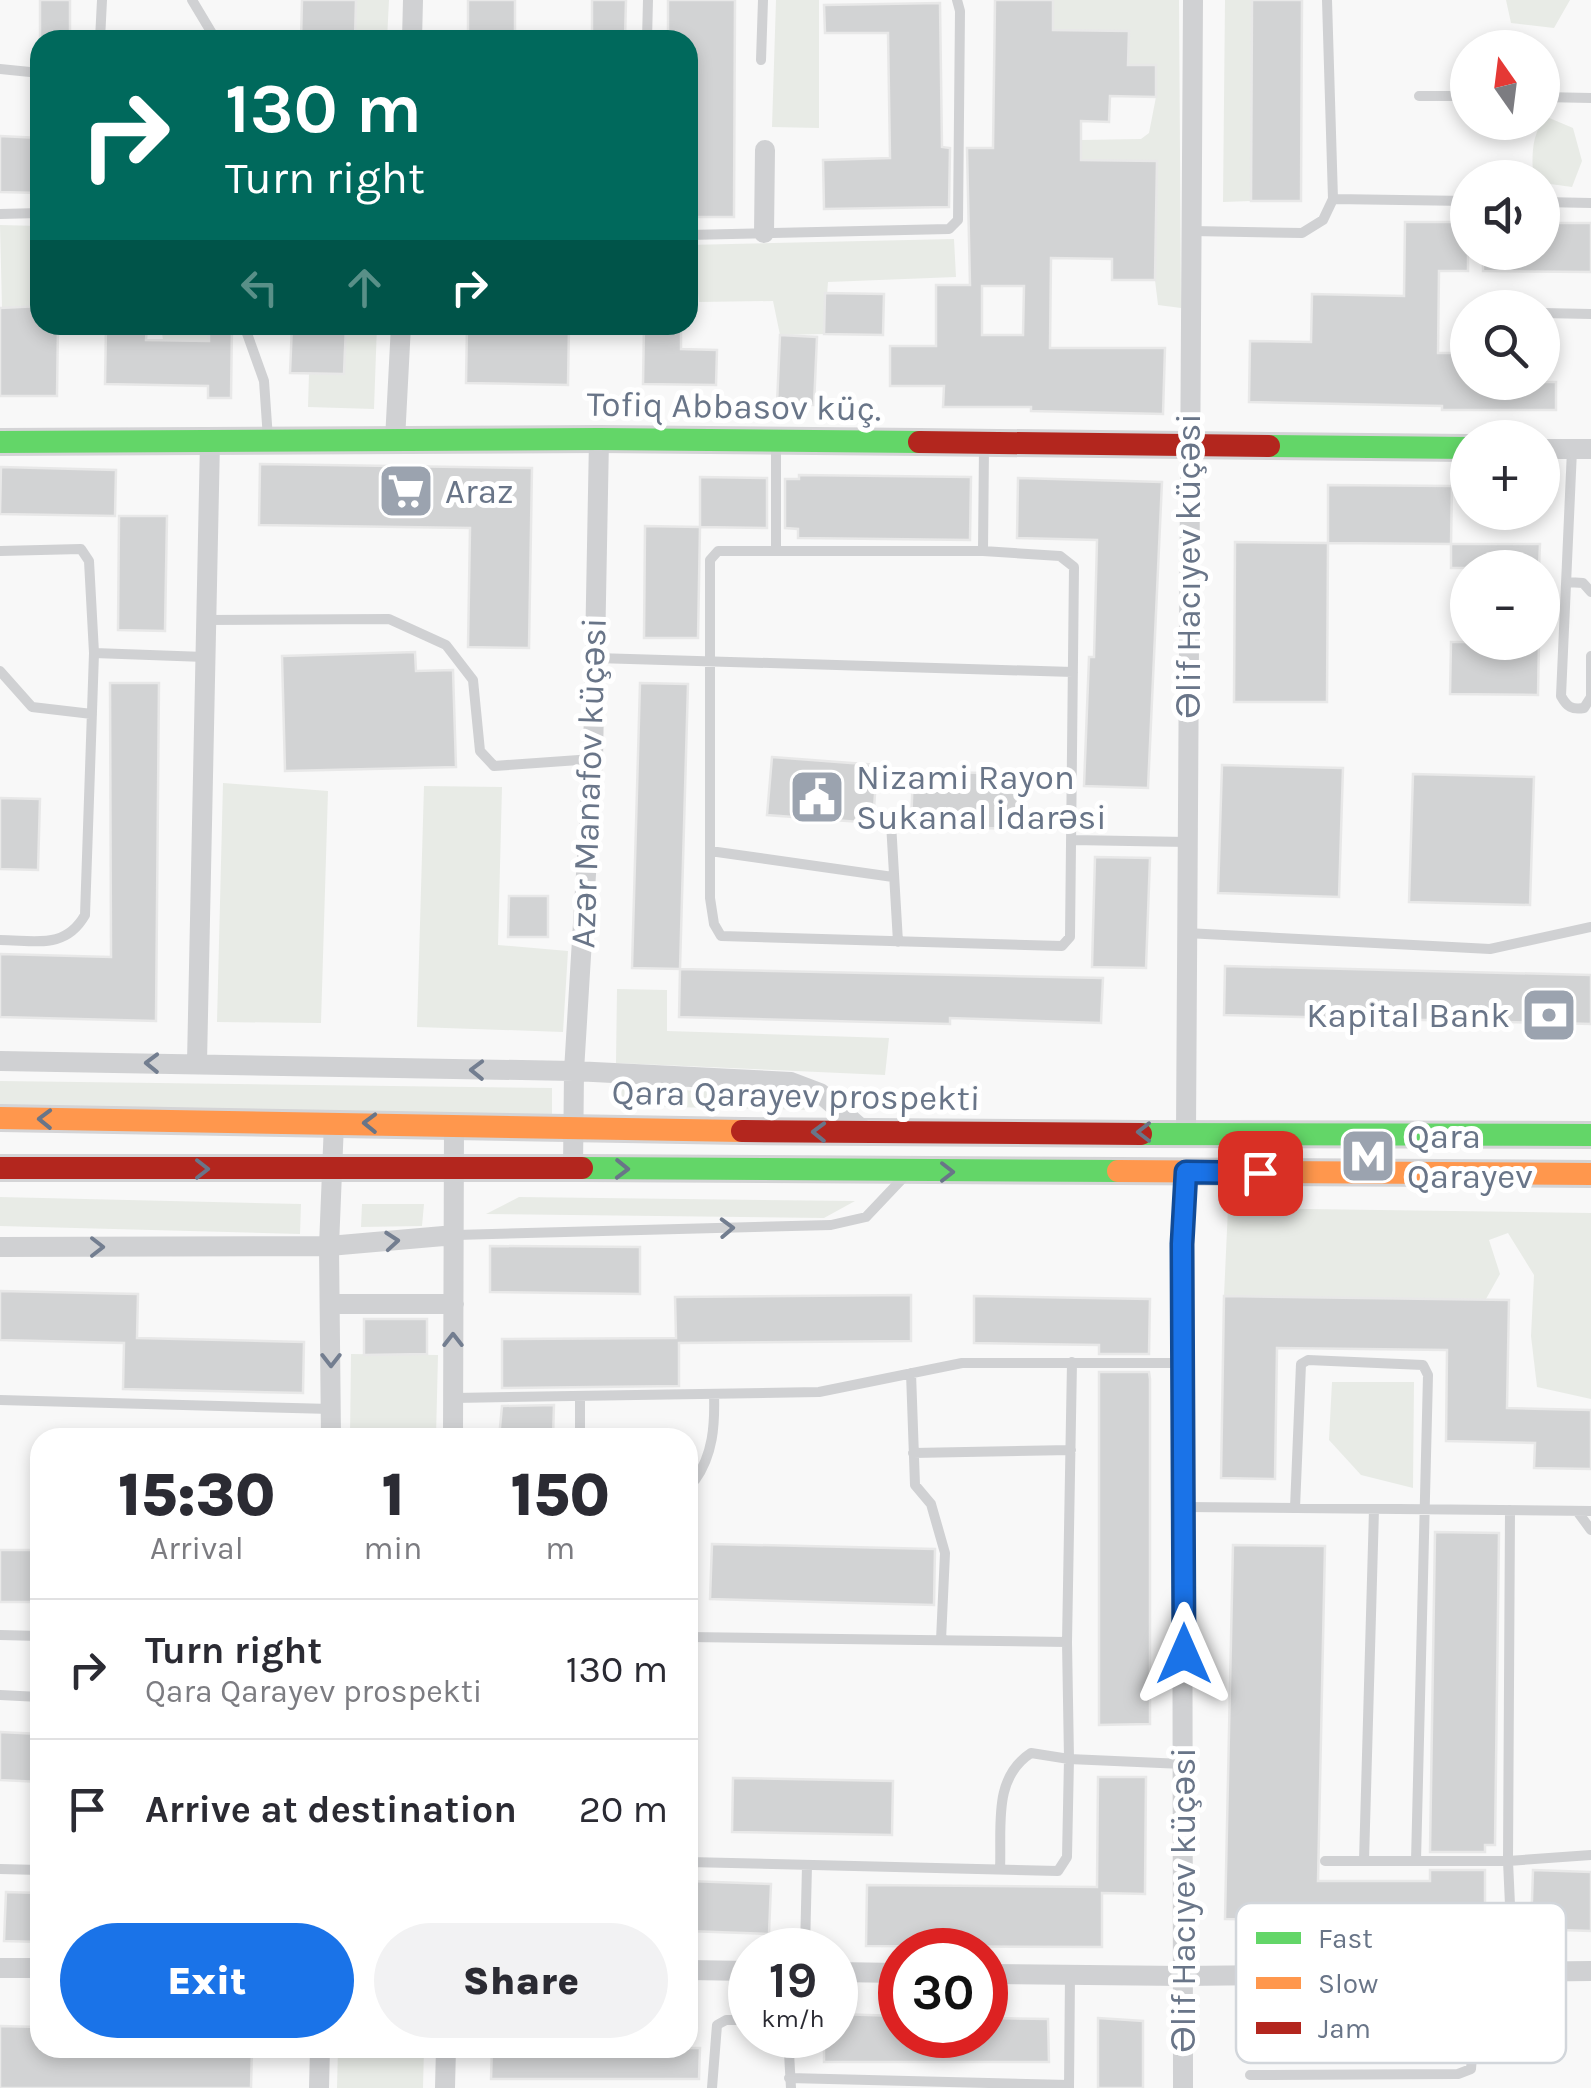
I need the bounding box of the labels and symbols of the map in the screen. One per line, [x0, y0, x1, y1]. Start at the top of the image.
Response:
north arrow [1450, 30, 1560, 140]
street label: Tofiq Abbasov küç. [586, 383, 882, 430]
street label: Əlif Hacıyev küçəsi [1168, 413, 1209, 719]
supermarket icon: Araz [376, 461, 436, 521]
place label: Araz [445, 471, 514, 512]
street label: Azər Manafov küçəsi [562, 617, 615, 949]
place label: Nizami Rayon Sukanal İdarəsi [856, 757, 1107, 838]
public building icon: Nizami Rayon Sukanal İdarəsi [787, 767, 847, 827]
bank icon: Kapital Bank [1519, 985, 1579, 1045]
place label: Kapital Bank [1306, 995, 1510, 1036]
one-way arrow [144, 1052, 160, 1074]
one-way arrow [469, 1059, 485, 1080]
street label: Qara Qarayev prospekti [611, 1072, 981, 1119]
one-way arrow [37, 1108, 53, 1129]
one-way arrow [362, 1113, 378, 1134]
place label: Qara Qarayev [1407, 1116, 1533, 1197]
one-way arrow [810, 1121, 826, 1142]
one-way arrow [1135, 1121, 1150, 1143]
metro station icon: Qara Qarayev [1338, 1126, 1398, 1186]
pin [1218, 1131, 1303, 1216]
one-way arrow [196, 1158, 211, 1180]
one-way arrow [615, 1158, 631, 1179]
one-way arrow [940, 1161, 956, 1183]
one-way arrow [720, 1217, 736, 1238]
one-way arrow [384, 1230, 400, 1252]
one-way arrow [90, 1236, 106, 1258]
one-way arrow [442, 1332, 464, 1348]
one-way arrow [320, 1352, 342, 1368]
position arrow [1132, 1602, 1236, 1706]
street label: Əlif Hacıyev küçəsi [1163, 1747, 1204, 2053]
legend [1236, 1903, 1566, 2063]
text: Fast [1318, 1922, 1373, 1955]
speed limit sign: 30 [878, 1928, 1008, 2058]
text: Slow [1318, 1967, 1378, 2000]
text: Jam [1318, 2012, 1371, 2045]

